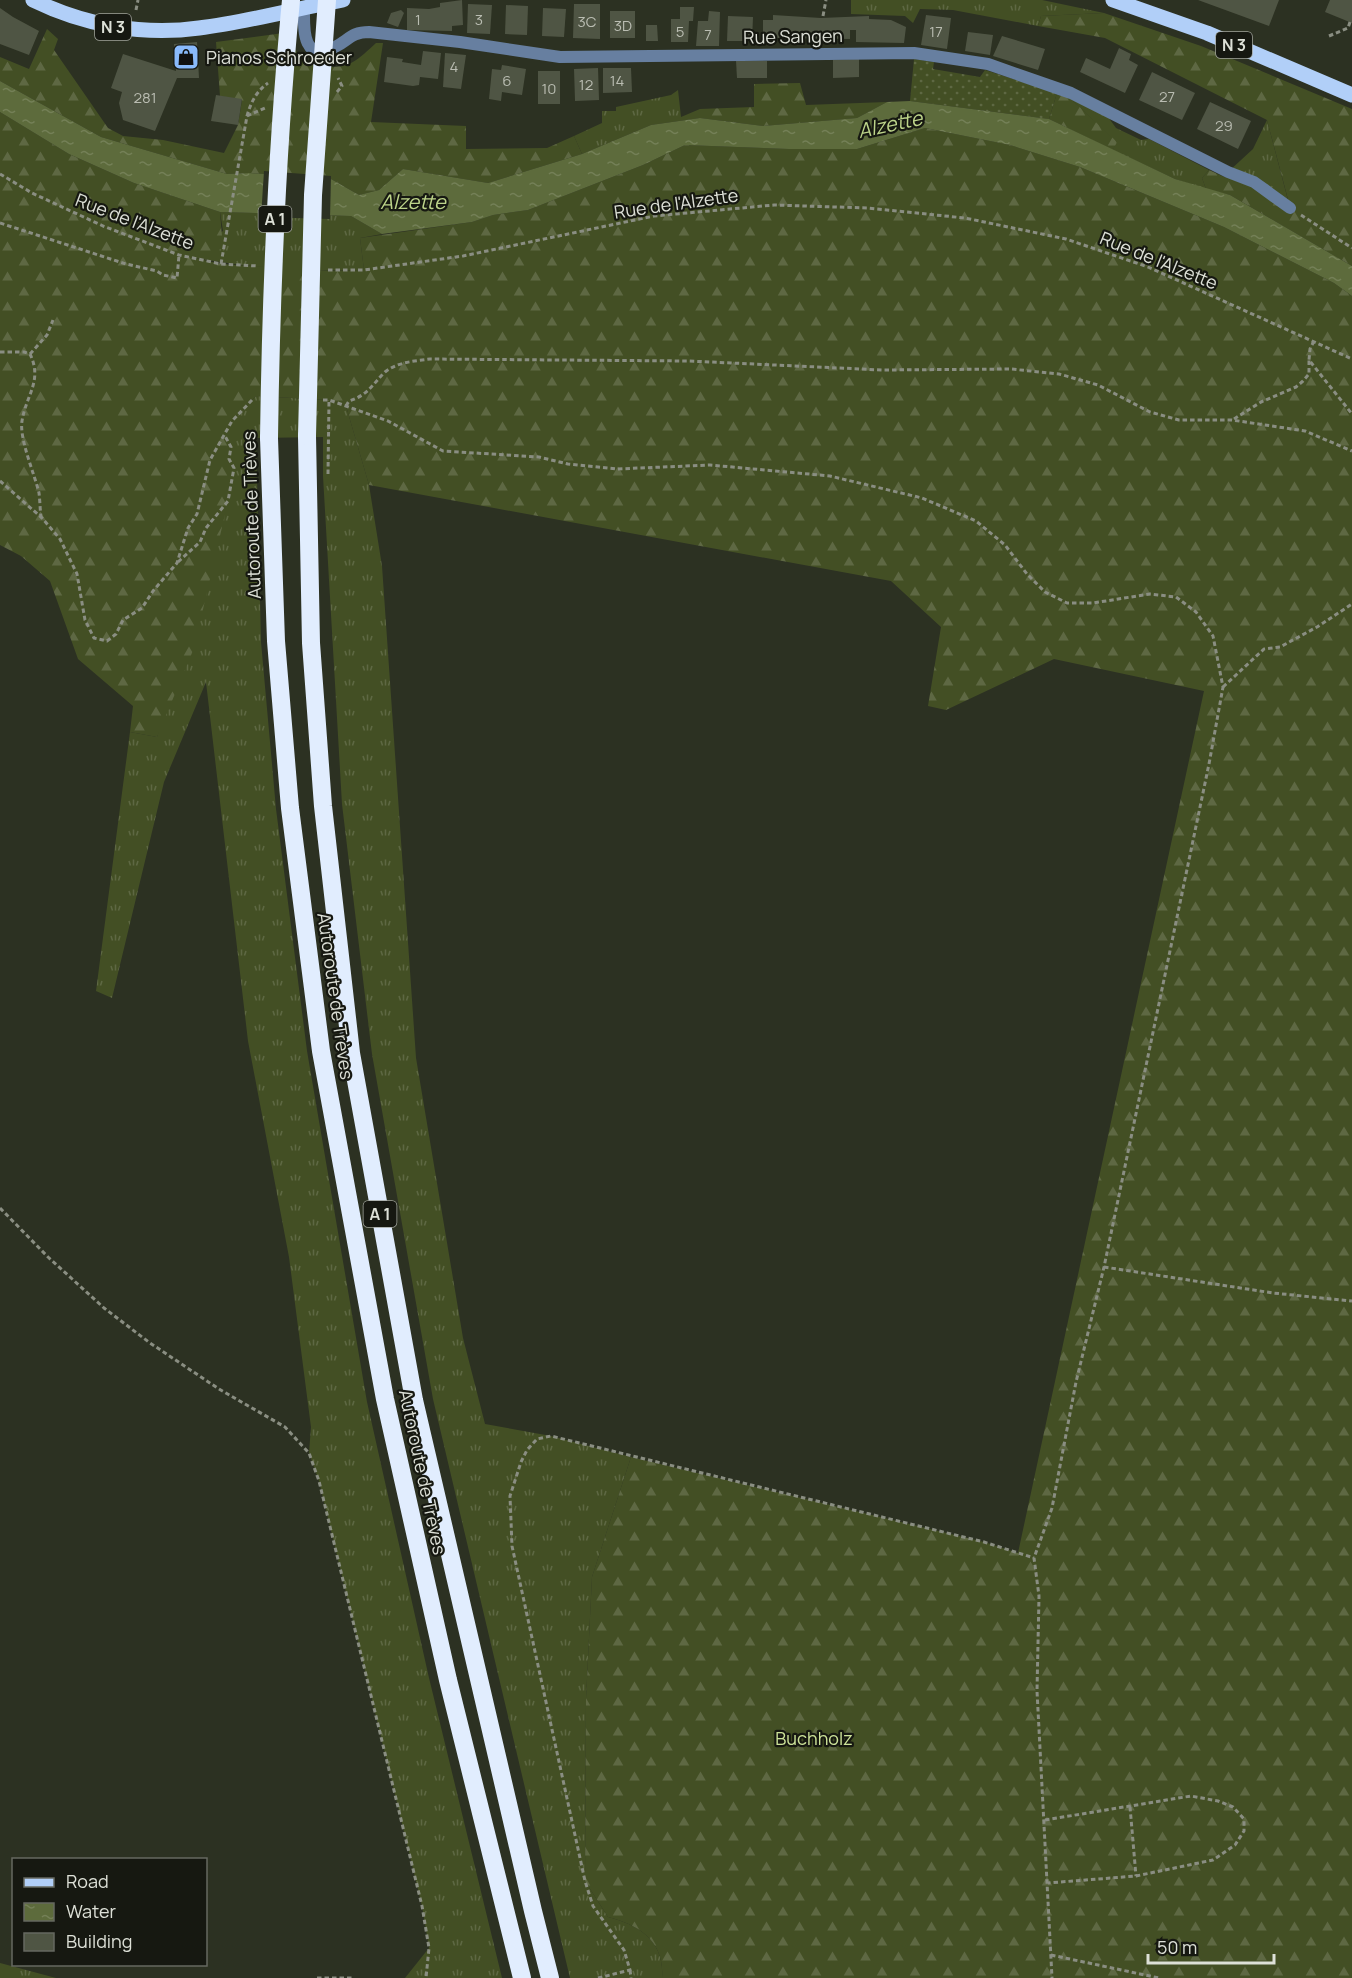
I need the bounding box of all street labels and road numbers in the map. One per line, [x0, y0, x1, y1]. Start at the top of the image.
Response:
road number: N 3 [95, 14, 131, 40]
street label: Rue Sangen [743, 23, 843, 49]
road number: N 3 [1216, 32, 1252, 58]
street label: Rue de l'Alzette [612, 182, 740, 224]
street label: Rue de l'Alzette [72, 187, 198, 255]
road number: A 1 [258, 206, 292, 232]
street label: Rue de l'Alzette [1097, 225, 1221, 295]
street label: Autoroute de Trèves [236, 431, 266, 599]
street label: Autoroute de Trèves [312, 911, 360, 1081]
road number: A 1 [364, 1201, 397, 1227]
street label: Autoroute de Trèves [394, 1387, 452, 1557]

